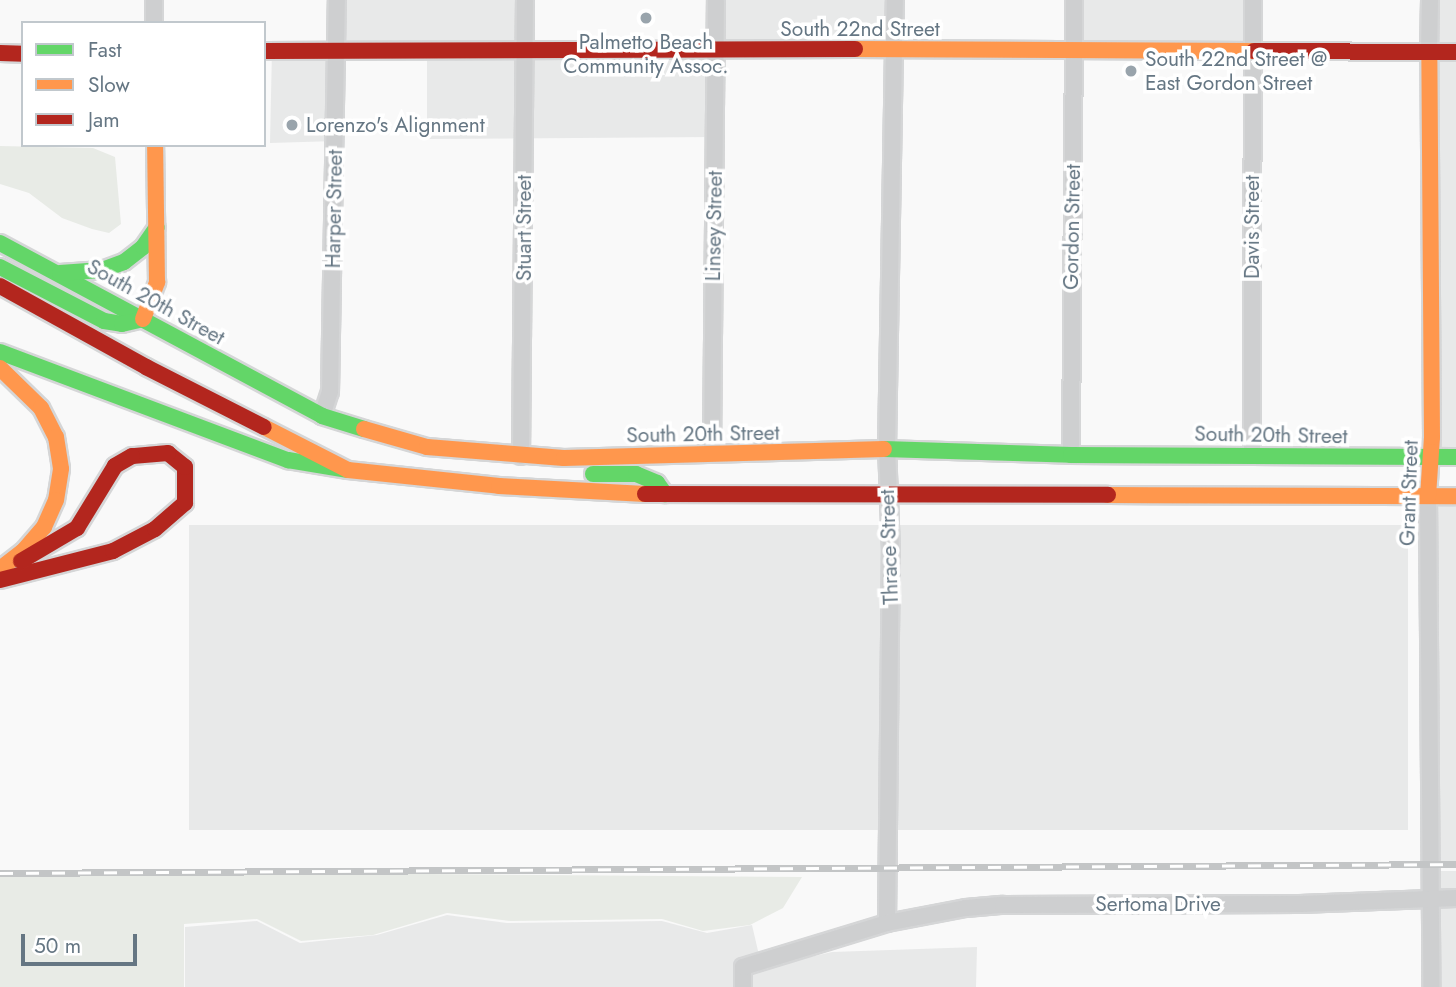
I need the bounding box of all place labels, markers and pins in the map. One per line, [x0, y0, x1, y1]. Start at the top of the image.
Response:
marker: Palmetto Beach Community Assoc. [638, 10, 654, 26]
place label: Palmetto Beach Community Assoc. [563, 29, 729, 79]
place label: South 22nd Street @ East Gordon Street [1145, 46, 1327, 96]
marker: South 22nd Street @ East Gordon Street [1123, 63, 1139, 79]
place label: Lorenzo's Alignment [306, 112, 485, 138]
marker: Lorenzo's Alignment [284, 117, 300, 133]

